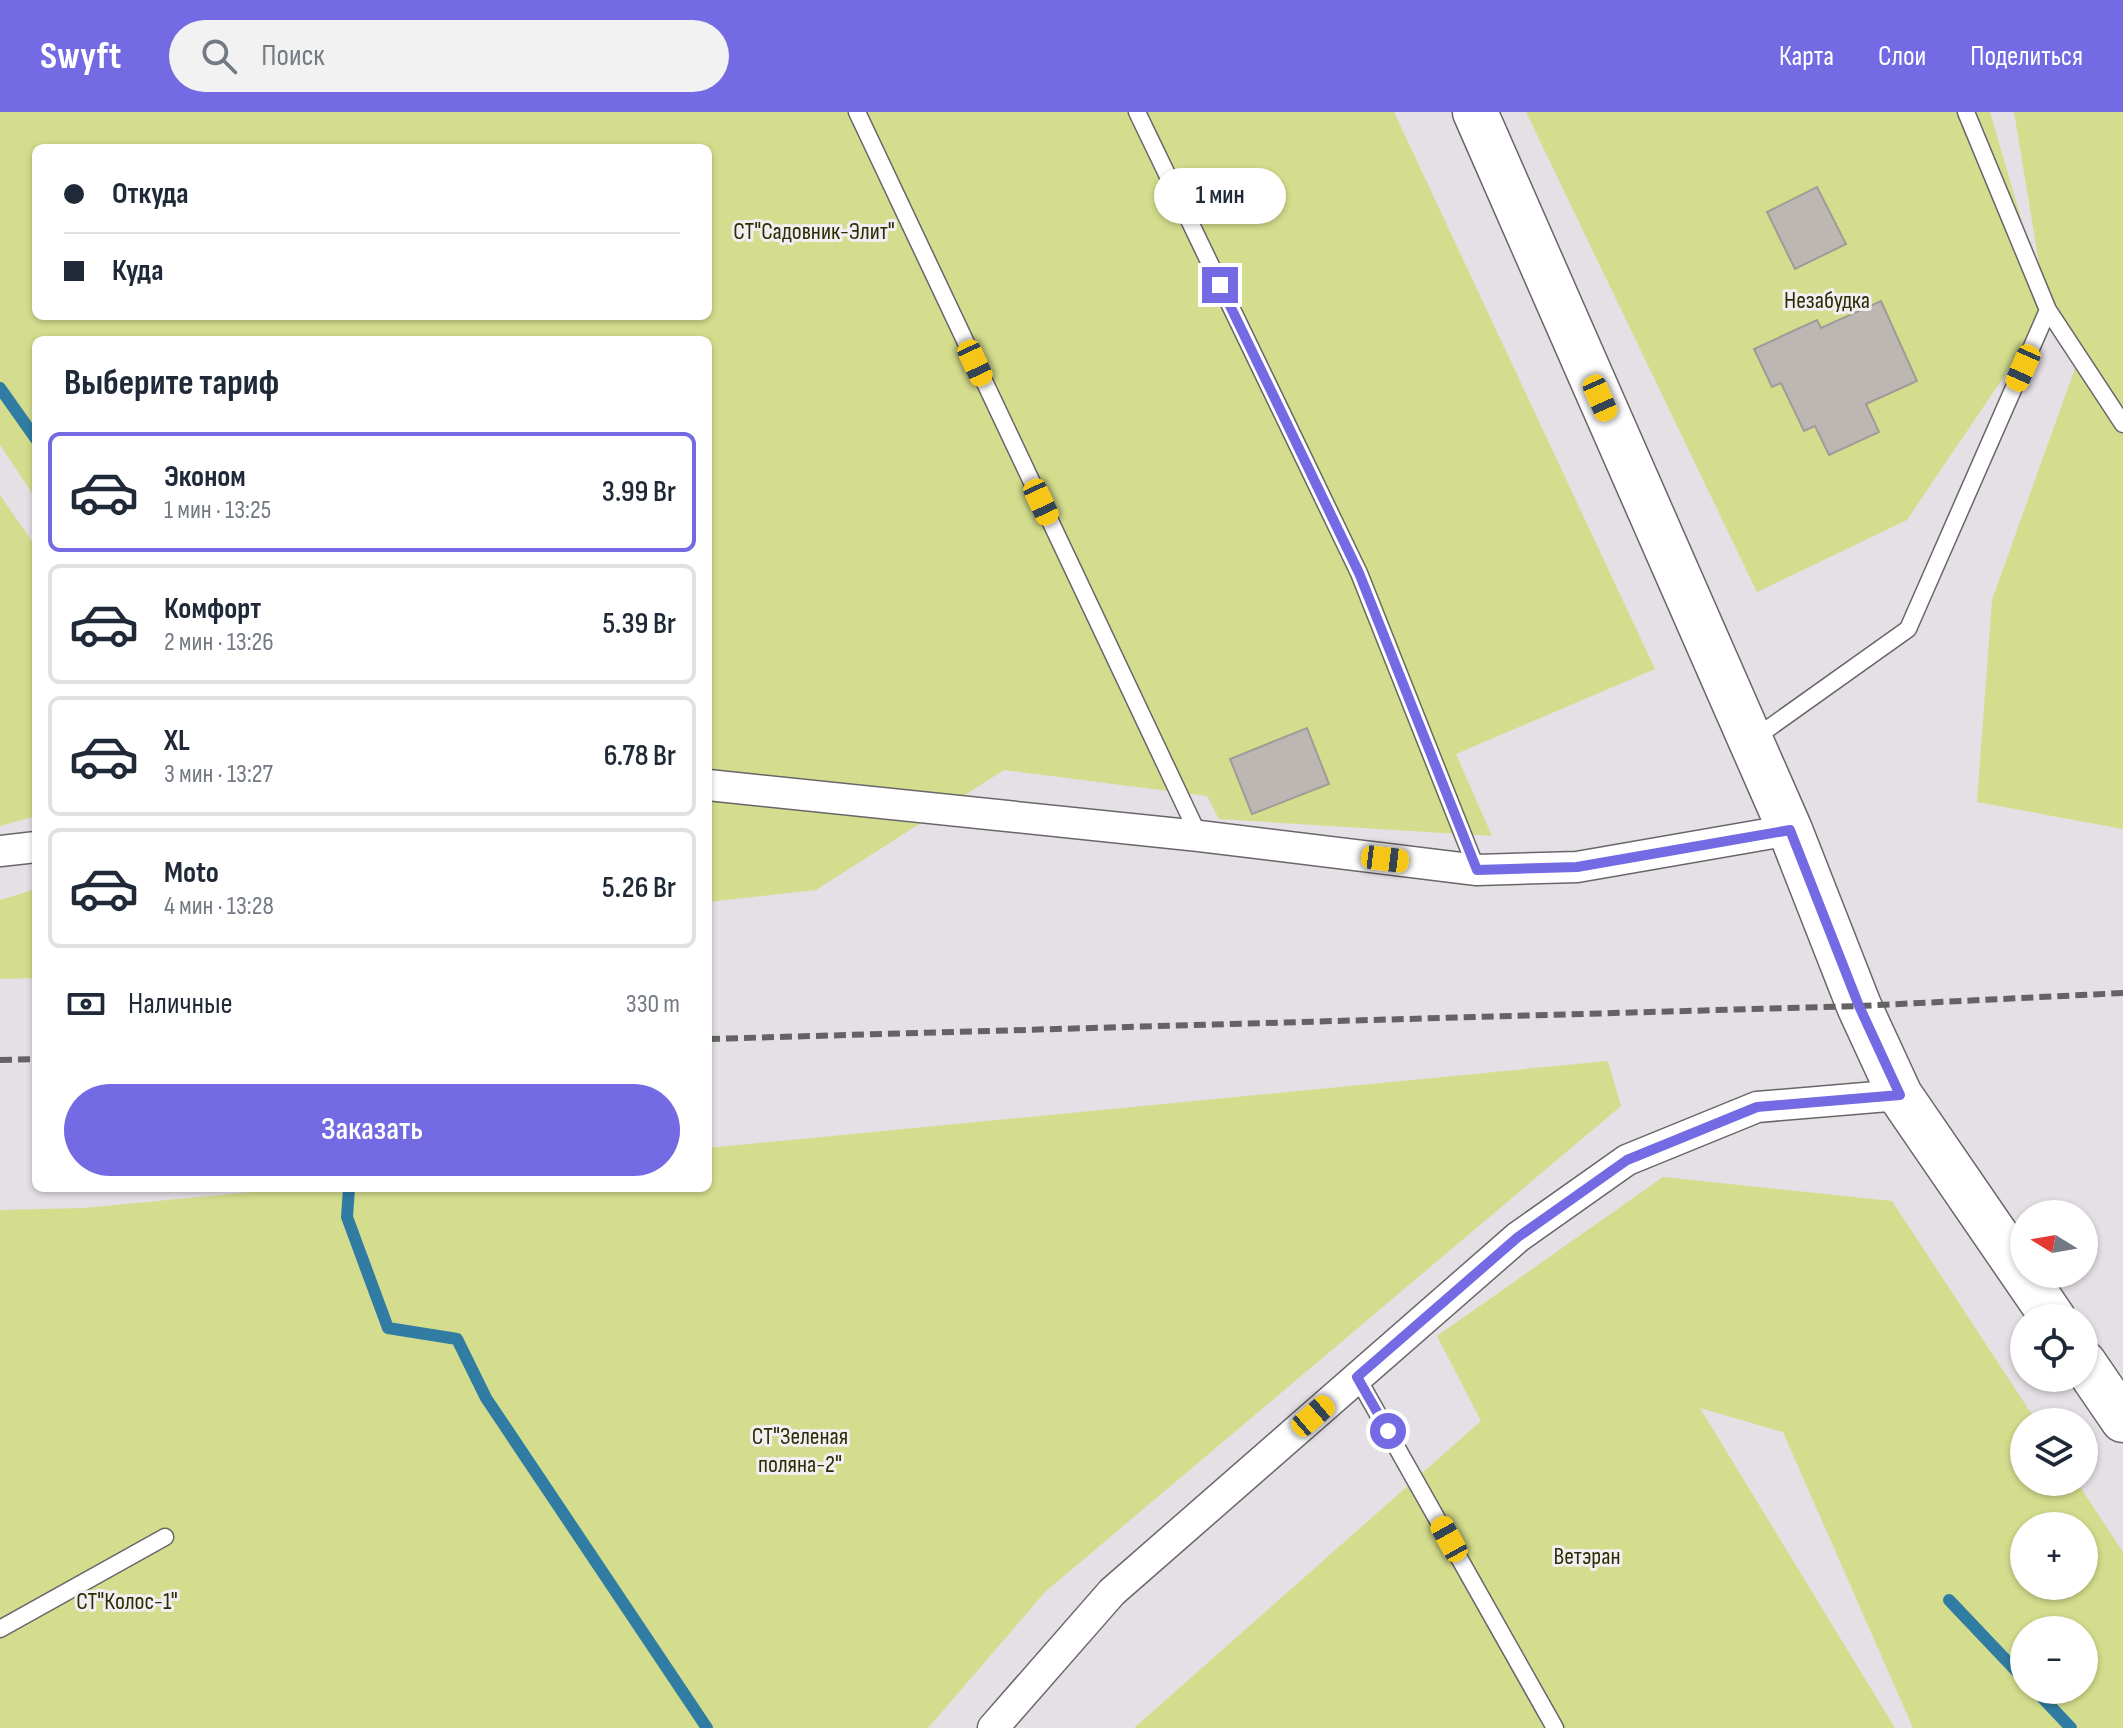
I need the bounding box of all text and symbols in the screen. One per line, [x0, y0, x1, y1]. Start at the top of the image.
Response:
search box [169, 20, 729, 92]
text: Swyft [40, 34, 121, 79]
icon: search [197, 34, 241, 78]
text: Поиск [261, 38, 325, 74]
text: Карта [1779, 40, 1834, 73]
text: Слои [1878, 40, 1926, 73]
text: Поделиться [1970, 40, 2083, 73]
callout: 1 мин [1154, 169, 1286, 225]
text: Откуда [112, 176, 189, 212]
text: 1 мин [1195, 180, 1245, 211]
park label: СТ"Садовник-Элит" [733, 217, 895, 246]
text: Куда [112, 253, 163, 289]
route end [1202, 267, 1238, 303]
park label: Незабудка [1784, 286, 1870, 315]
car [954, 336, 996, 390]
car [2002, 341, 2044, 395]
text: Выберите тариф [64, 362, 279, 405]
car [1579, 371, 1621, 425]
icon: car [68, 456, 140, 528]
text: Эконом [164, 459, 246, 495]
text: 3.99 Br [602, 474, 676, 510]
car [1020, 475, 1062, 529]
text: 1 мин · 13:25 [164, 495, 271, 526]
icon: car [68, 588, 140, 660]
text: Комфорт [164, 591, 261, 627]
text: 5.39 Br [602, 606, 676, 642]
text: 2 мин · 13:26 [164, 627, 274, 658]
icon: car [68, 720, 140, 792]
text: XL [164, 723, 190, 759]
text: 6.78 Br [604, 738, 676, 774]
text: 3 мин · 13:27 [164, 759, 273, 790]
car [1360, 844, 1410, 874]
icon: car [68, 852, 140, 924]
text: Moto [164, 855, 219, 891]
text: 5.26 Br [602, 870, 676, 906]
text: 4 мин · 13:28 [164, 891, 274, 922]
icon: cash [64, 982, 108, 1026]
text: Наличные [128, 986, 233, 1022]
text: 330 m [626, 989, 680, 1020]
button: Заказать [64, 1084, 680, 1176]
north arrow [2010, 1200, 2098, 1288]
map controls [2010, 1200, 2098, 1704]
button: locate [2010, 1304, 2098, 1392]
car [1287, 1391, 1339, 1441]
button: layers [2010, 1408, 2098, 1496]
route start [1370, 1413, 1406, 1449]
park label: СТ"Зеленая поляна-2" [752, 1422, 848, 1479]
car [1427, 1512, 1471, 1566]
button: + [2010, 1512, 2098, 1600]
park label: Ветэран [1553, 1542, 1621, 1571]
park label: СТ"Колос-1" [76, 1587, 178, 1616]
button: − [2010, 1616, 2098, 1704]

